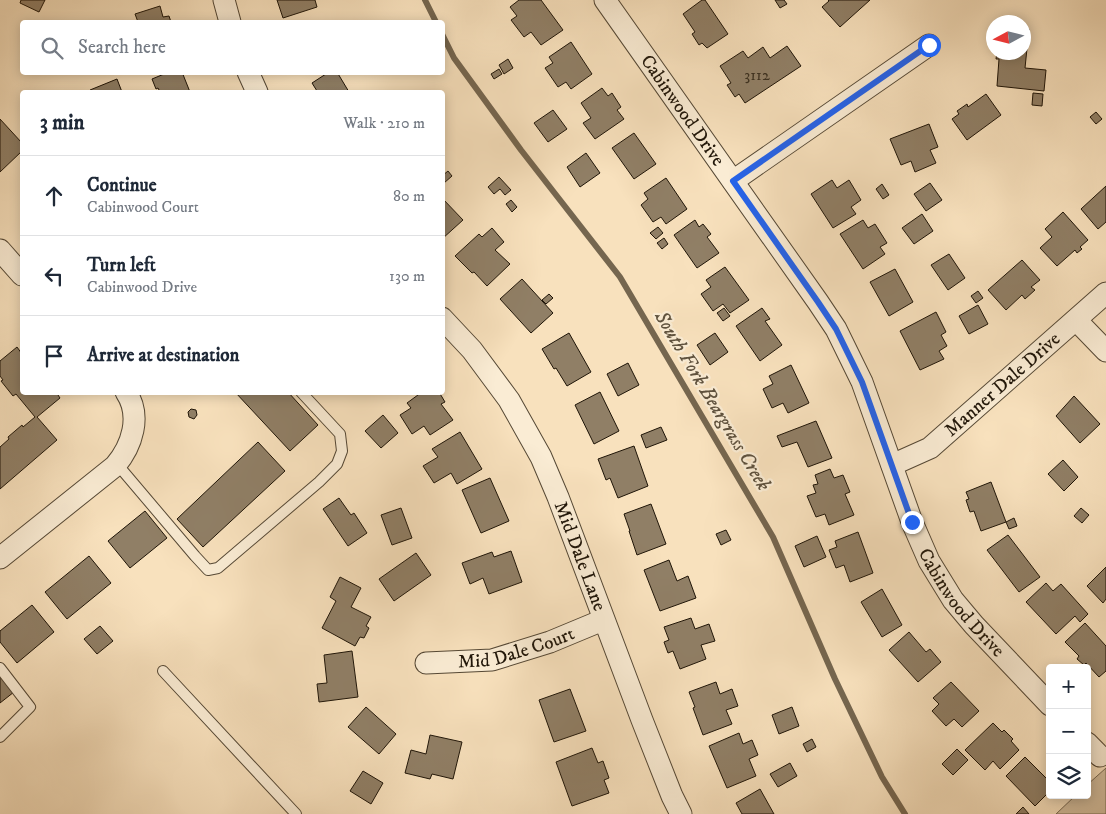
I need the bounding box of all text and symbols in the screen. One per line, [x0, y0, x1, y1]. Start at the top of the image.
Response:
north arrow [986, 15, 1031, 60]
search box [20, 20, 445, 75]
icon: search [38, 34, 66, 62]
route start [918, 34, 941, 57]
text: Search here [78, 36, 166, 59]
street label: Cabinwood Drive [636, 50, 730, 171]
house number: 3112 [744, 65, 770, 85]
text: 3 min [40, 110, 85, 136]
text: Walk · 210 m [343, 113, 425, 133]
text: Continue [87, 174, 157, 197]
icon: ahead [40, 182, 68, 210]
text: 80 m [393, 186, 425, 206]
text: Cabinwood Court [87, 197, 199, 217]
text: Turn left [87, 254, 156, 277]
icon: left [40, 262, 68, 290]
text: 130 m [389, 266, 425, 286]
text: Cabinwood Drive [87, 277, 197, 297]
water label: South Fork Beargrass Creek [648, 306, 776, 496]
street label: Manner Dale Drive [940, 327, 1065, 441]
icon: arrive [40, 342, 68, 370]
text: Arrive at destination [87, 344, 239, 367]
street label: Mid Dale Lane [549, 498, 611, 614]
route end [901, 511, 924, 534]
street label: Cabinwood Drive [913, 545, 1010, 662]
street label: Mid Dale Court [457, 622, 578, 673]
map controls [1046, 664, 1091, 799]
button: + [1046, 664, 1091, 709]
button: − [1046, 709, 1091, 754]
button: layers [1046, 754, 1091, 799]

